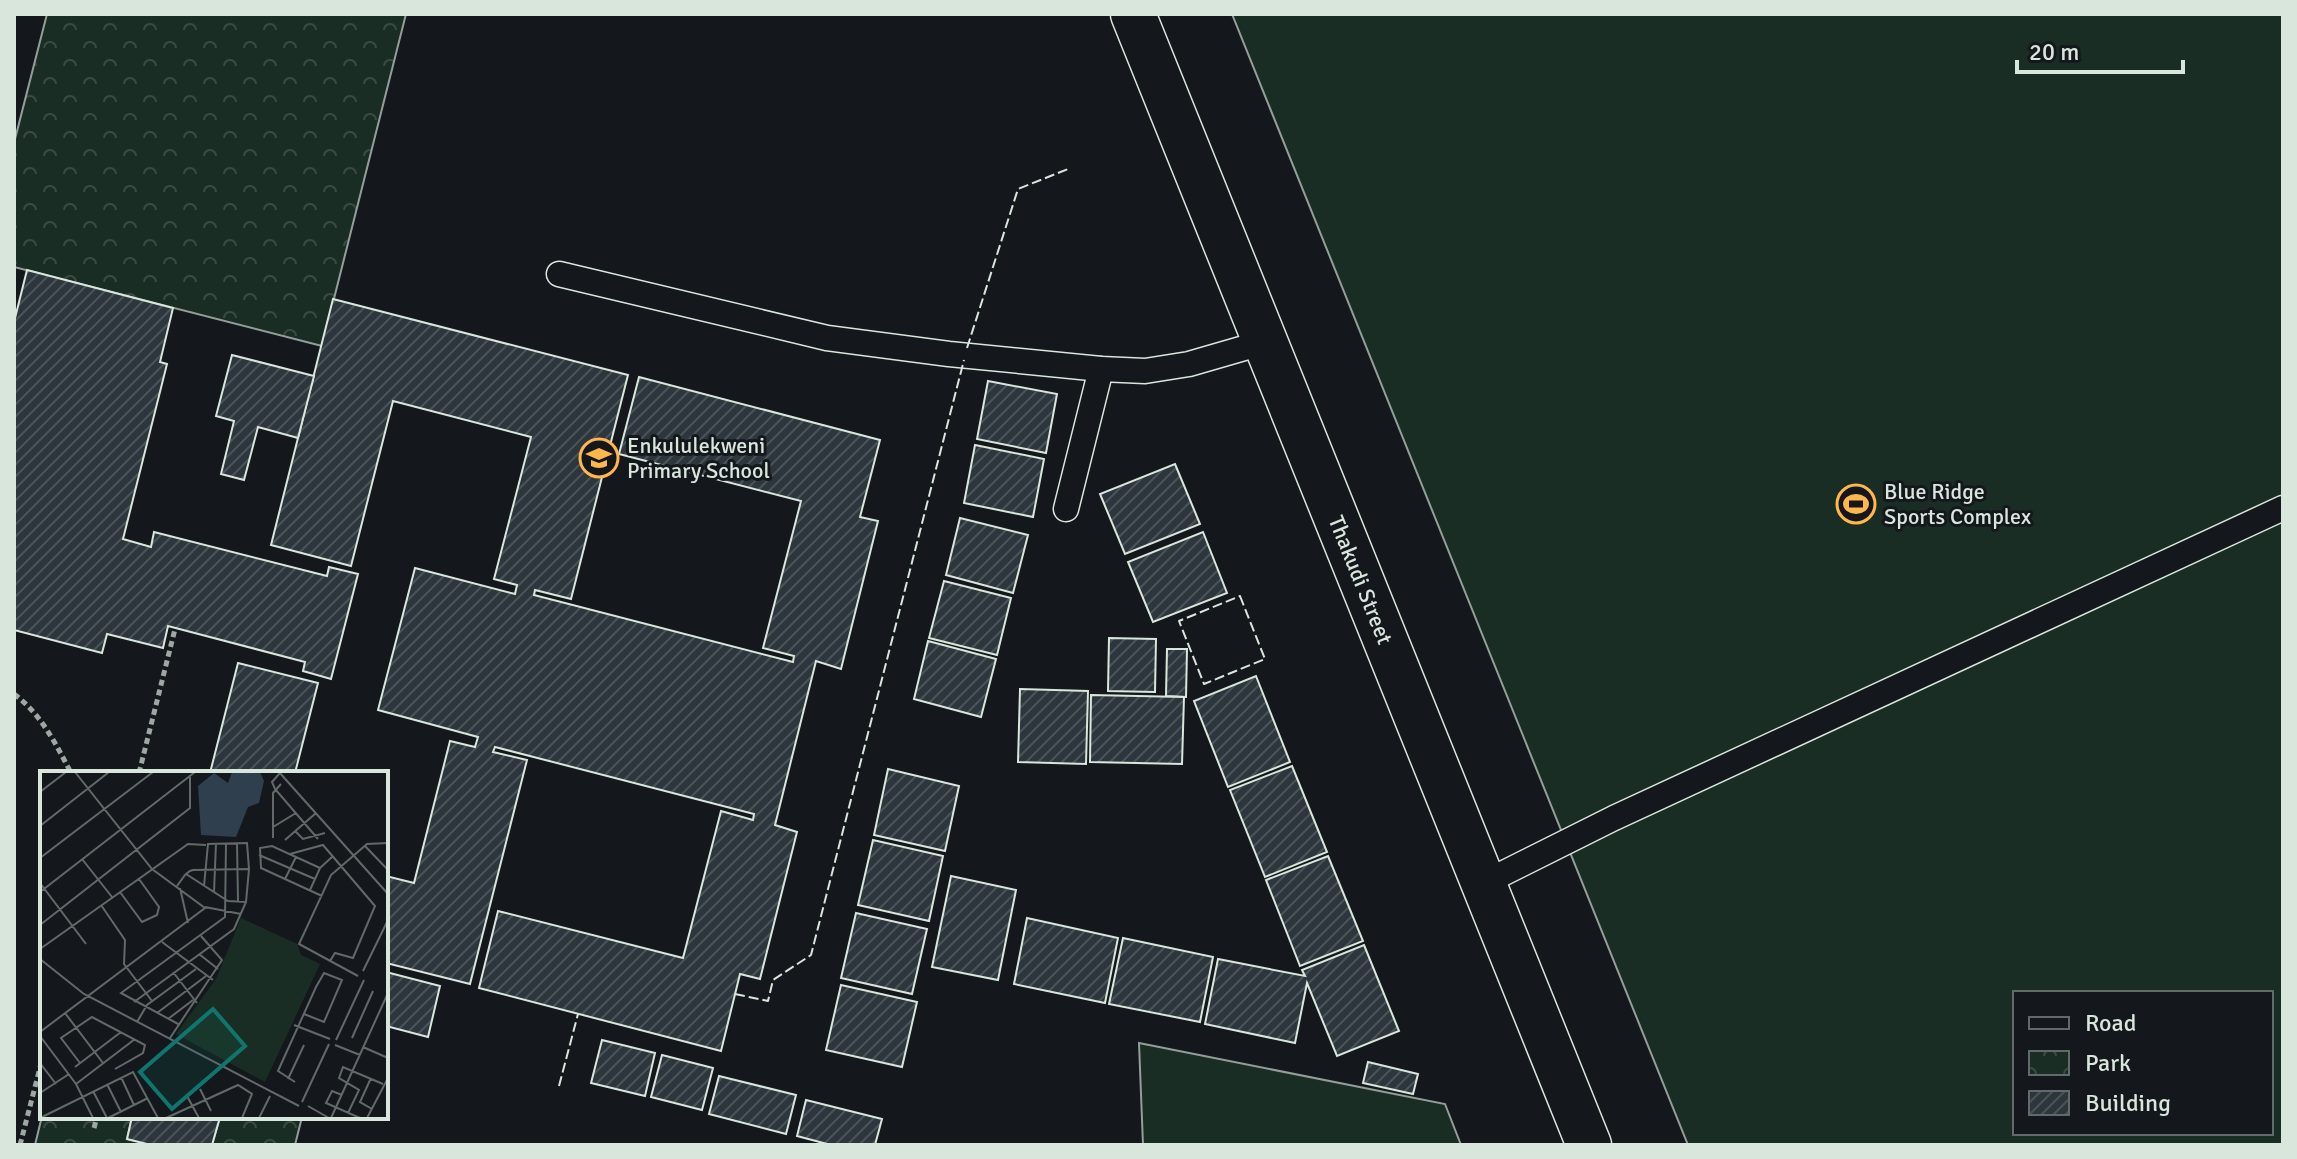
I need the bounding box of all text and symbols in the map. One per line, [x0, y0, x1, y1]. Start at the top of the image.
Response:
scale bar [2017, 24, 2183, 74]
text: 20 m [2029, 37, 2079, 67]
place label: Enkululekweni Primary School [627, 432, 770, 484]
school or university icon: Enkululekweni Primary School [578, 437, 620, 479]
place label: Blue Ridge Sports Complex [1884, 478, 2031, 530]
sports icon: Blue Ridge Sports Complex [1835, 483, 1877, 525]
street label: Thakudi Street [1323, 511, 1399, 648]
inset map [40, 771, 388, 1119]
legend [2013, 991, 2273, 1135]
text: Road [2085, 1008, 2136, 1038]
text: Park [2085, 1048, 2131, 1078]
text: Building [2085, 1088, 2171, 1118]

